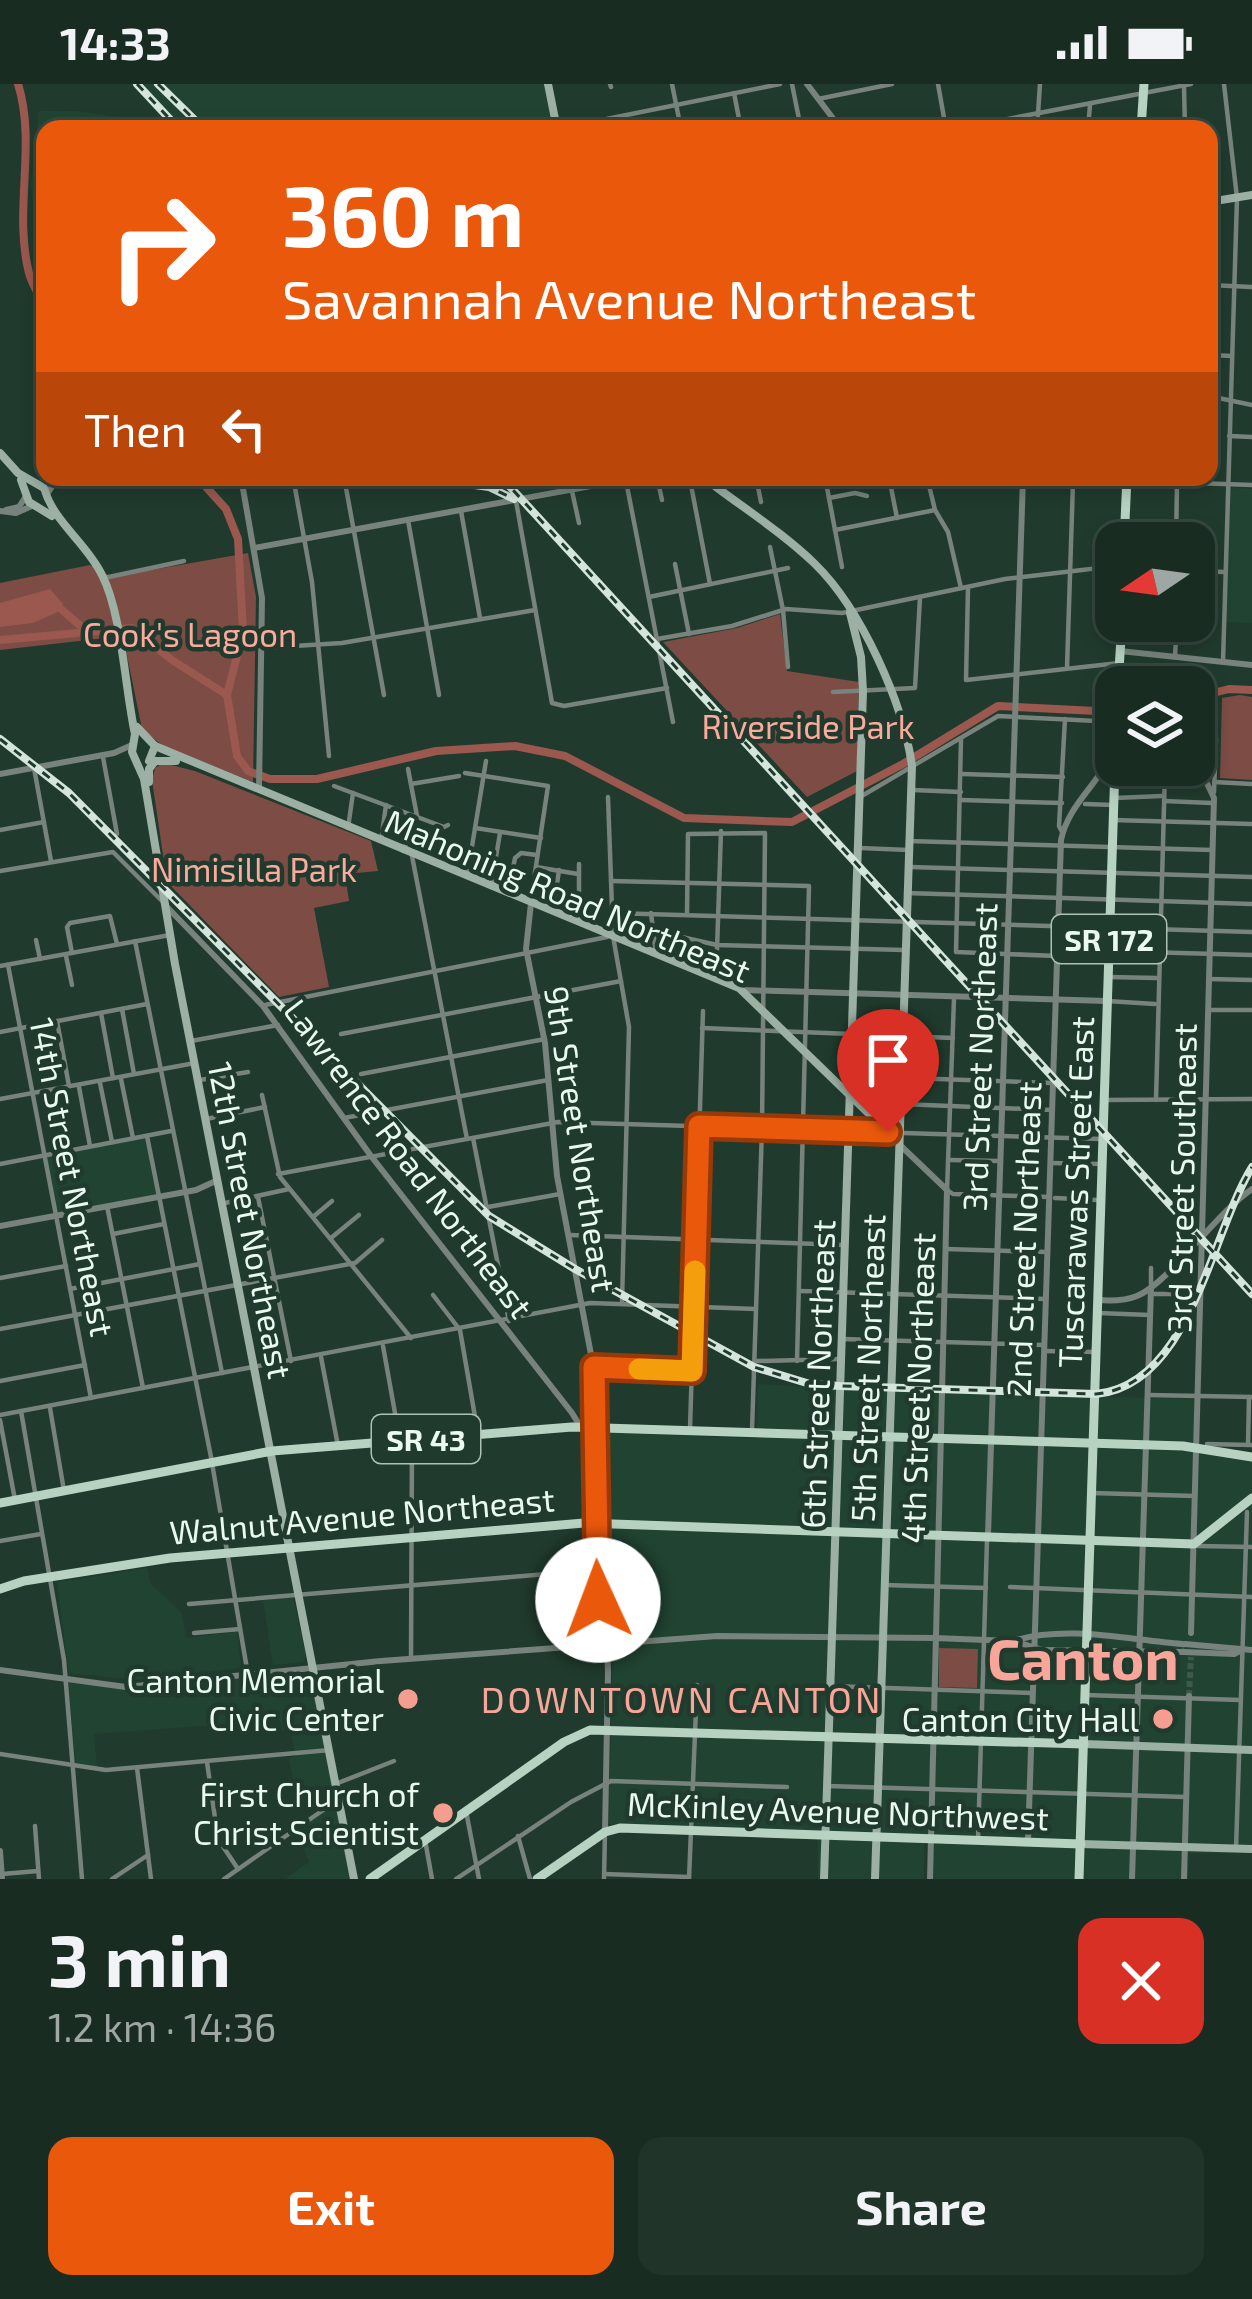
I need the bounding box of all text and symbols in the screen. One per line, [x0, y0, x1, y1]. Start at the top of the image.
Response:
text: 14:33 [60, 15, 171, 69]
text: 360 m [282, 163, 524, 264]
icon: right [84, 168, 240, 324]
text: Savannah Avenue Northeast [282, 265, 976, 330]
icon: left [211, 396, 277, 462]
text: Then [84, 402, 187, 456]
north arrow [1095, 522, 1215, 642]
map controls [1095, 522, 1215, 786]
park label: Cook's Lagoon [83, 614, 297, 654]
button: layers [1095, 666, 1215, 786]
park label: Riverside Park [701, 706, 915, 746]
street label: Mahoning Road Northeast [379, 800, 757, 990]
park label: Nimisilla Park [151, 849, 357, 889]
street label: 3rd Street Northeast [954, 902, 1004, 1212]
road number: SR 172 [1052, 915, 1166, 963]
street label: 9th Street Northeast [537, 983, 625, 1295]
street label: Lawrence Road Northeast [276, 991, 542, 1325]
pin [837, 1009, 939, 1132]
street label: 14th Street Northeast [22, 1014, 124, 1340]
street label: Tuscarawas Street East [1049, 1016, 1101, 1368]
street label: 3rd Street Southeast [1158, 1023, 1204, 1333]
icon: arrive [855, 1027, 921, 1093]
street label: 12th Street Northeast [201, 1058, 301, 1382]
street label: 2nd Street Northeast [998, 1081, 1048, 1397]
street label: 5th Street Northeast [842, 1213, 892, 1523]
street label: 6th Street Northeast [792, 1219, 842, 1529]
street label: 4th Street Northeast [892, 1232, 942, 1544]
road number: SR 43 [372, 1415, 480, 1463]
street label: Walnut Avenue Northeast [168, 1478, 556, 1552]
position arrow [535, 1537, 661, 1663]
district label: Canton [987, 1623, 1179, 1691]
place label: Canton Memorial Civic Center [126, 1660, 384, 1738]
district label: DOWNTOWN CANTON [481, 1677, 883, 1720]
marker: Canton Memorial Civic Center [395, 1686, 421, 1712]
place label: Canton City Hall [902, 1699, 1139, 1739]
marker: Canton City Hall [1150, 1706, 1176, 1732]
place label: First Church of Christ Scientist [193, 1774, 420, 1852]
street label: McKinley Avenue Northwest [627, 1783, 1049, 1837]
marker: First Church of Christ Scientist [430, 1800, 456, 1826]
text: 3 min [48, 1915, 231, 2001]
button: close [1078, 1918, 1204, 2044]
text: 1.2 km · 14:36 [48, 2003, 276, 2050]
button: Exit [48, 2137, 614, 2275]
button: Share [638, 2137, 1204, 2275]

